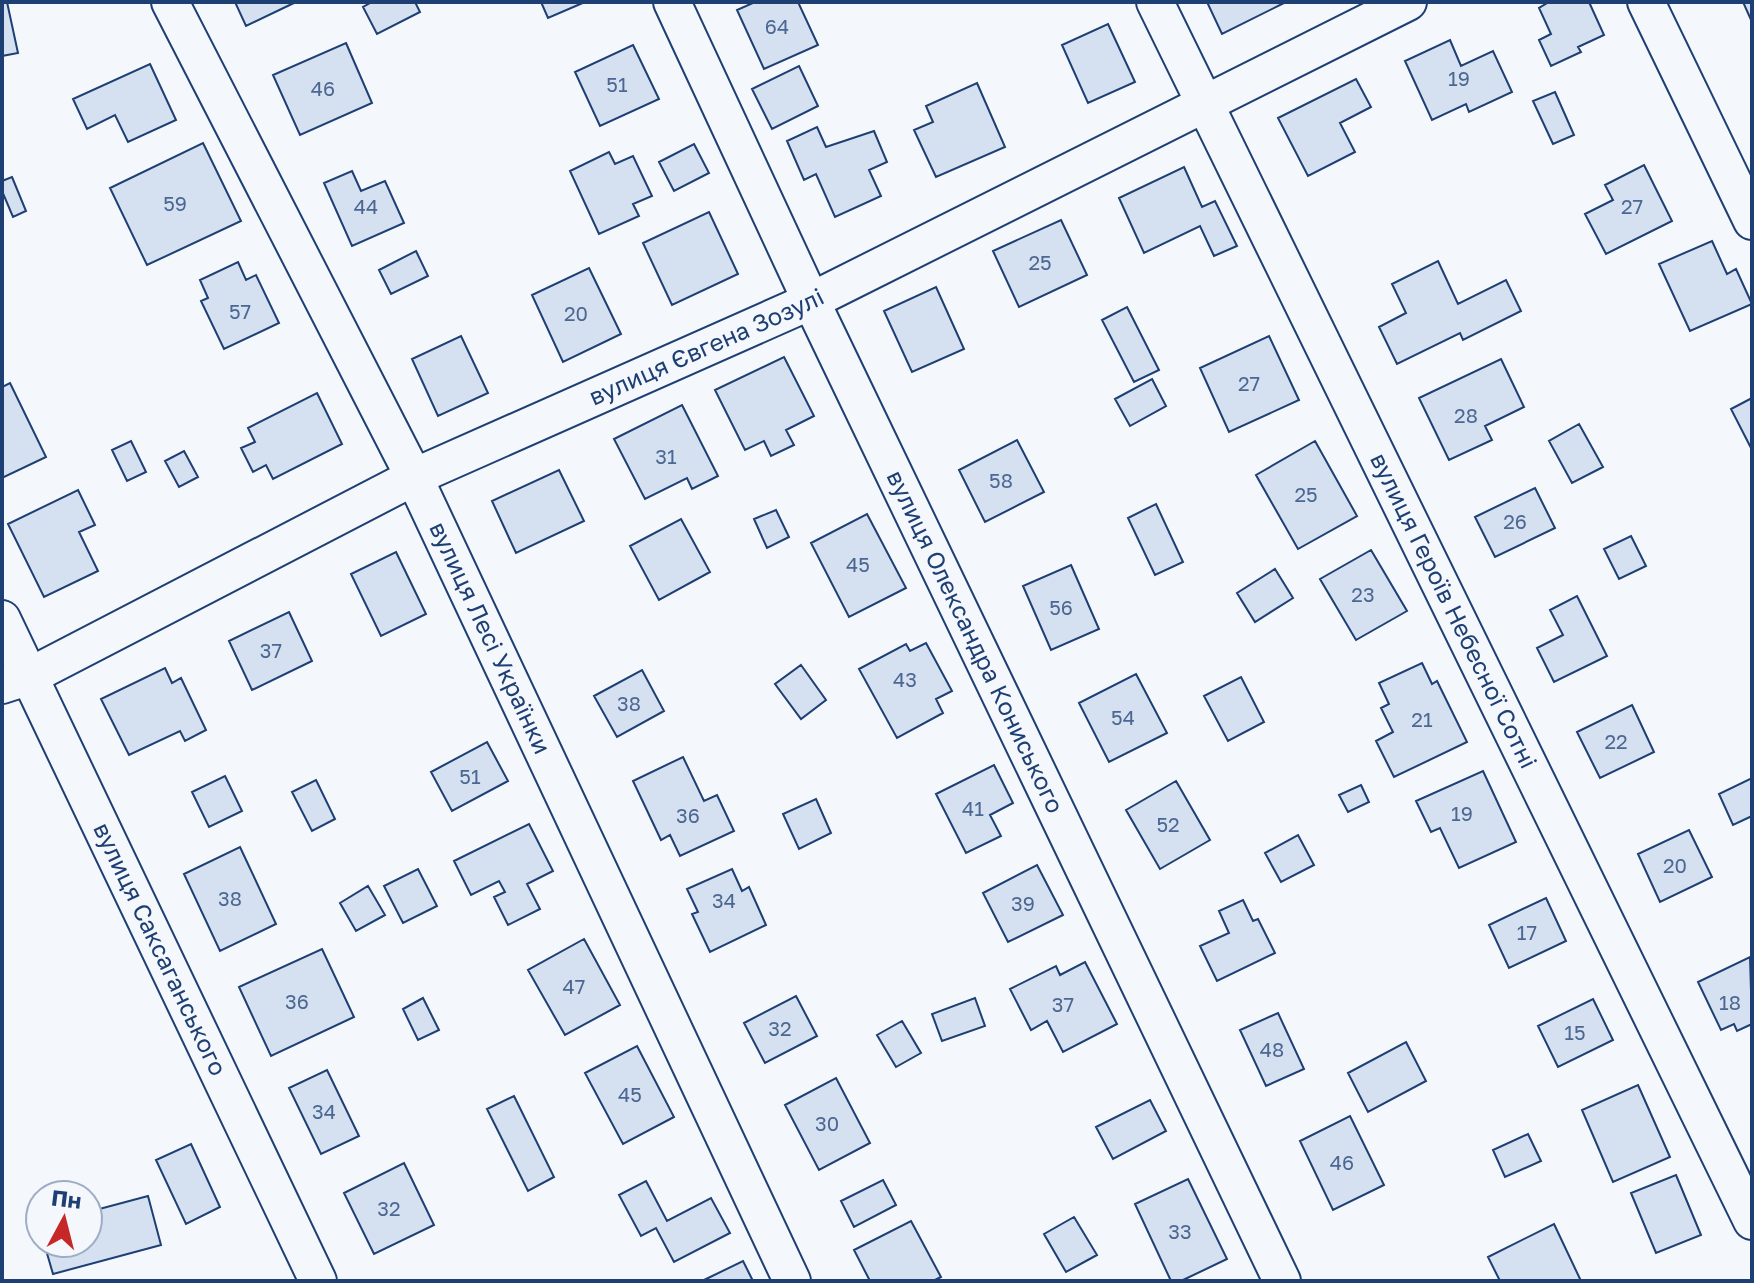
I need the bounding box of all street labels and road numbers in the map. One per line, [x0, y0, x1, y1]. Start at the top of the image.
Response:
street label: вулиця Євгена Зозулі [584, 281, 828, 411]
street label: вулиця Героїв Небесної Сотні [1365, 448, 1544, 773]
street label: вулиця Олександра Кониського [882, 465, 1071, 817]
street label: вулиця Лесі Українки [424, 517, 558, 758]
street label: вулиця Саксаганського [88, 817, 234, 1080]

